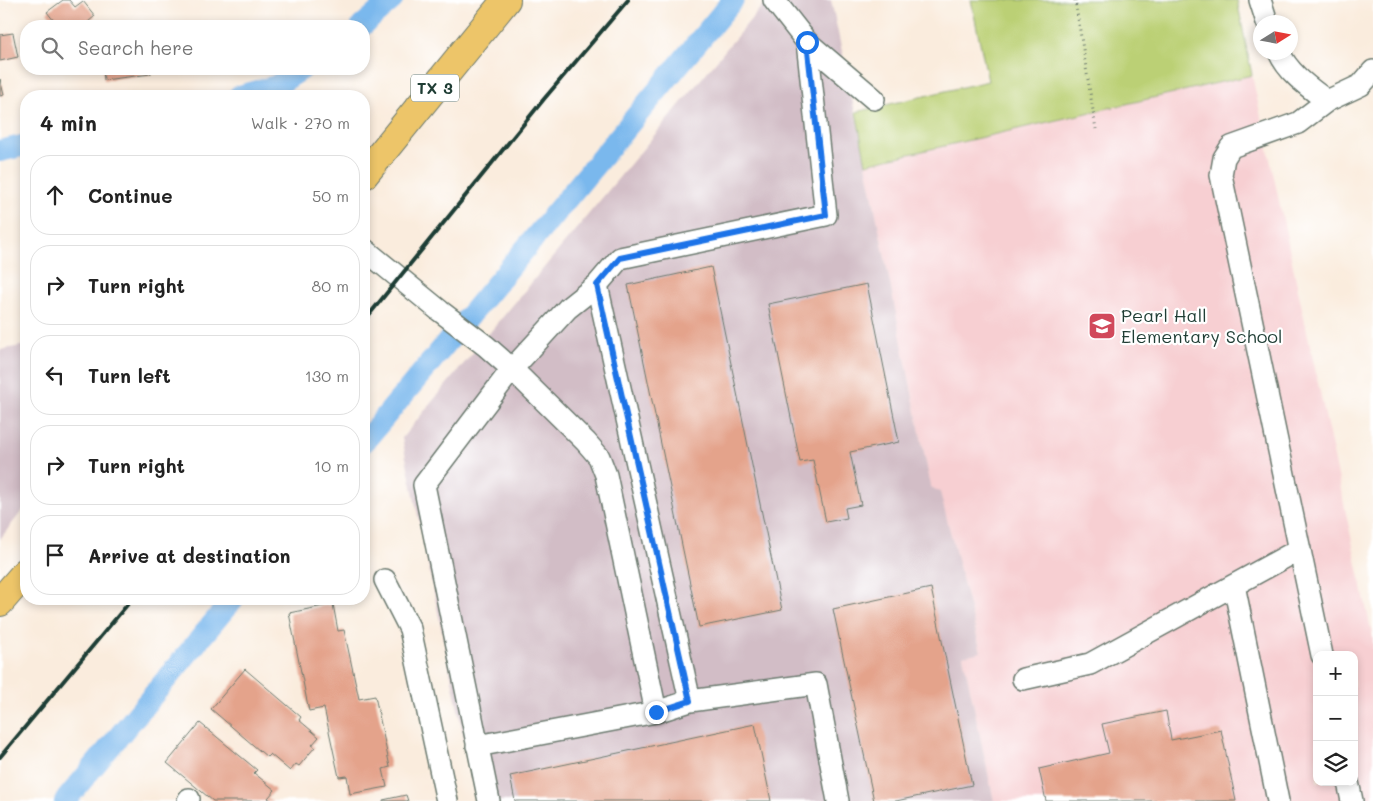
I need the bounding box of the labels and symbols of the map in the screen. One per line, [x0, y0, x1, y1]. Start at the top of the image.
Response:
north arrow [1253, 15, 1298, 60]
route start [796, 31, 819, 54]
road number: TX 3 [411, 75, 459, 102]
place label: Pearl Hall Elementary School [1121, 303, 1283, 348]
school or university icon: Pearl Hall Elementary School [1087, 311, 1117, 341]
route end [645, 701, 668, 724]

